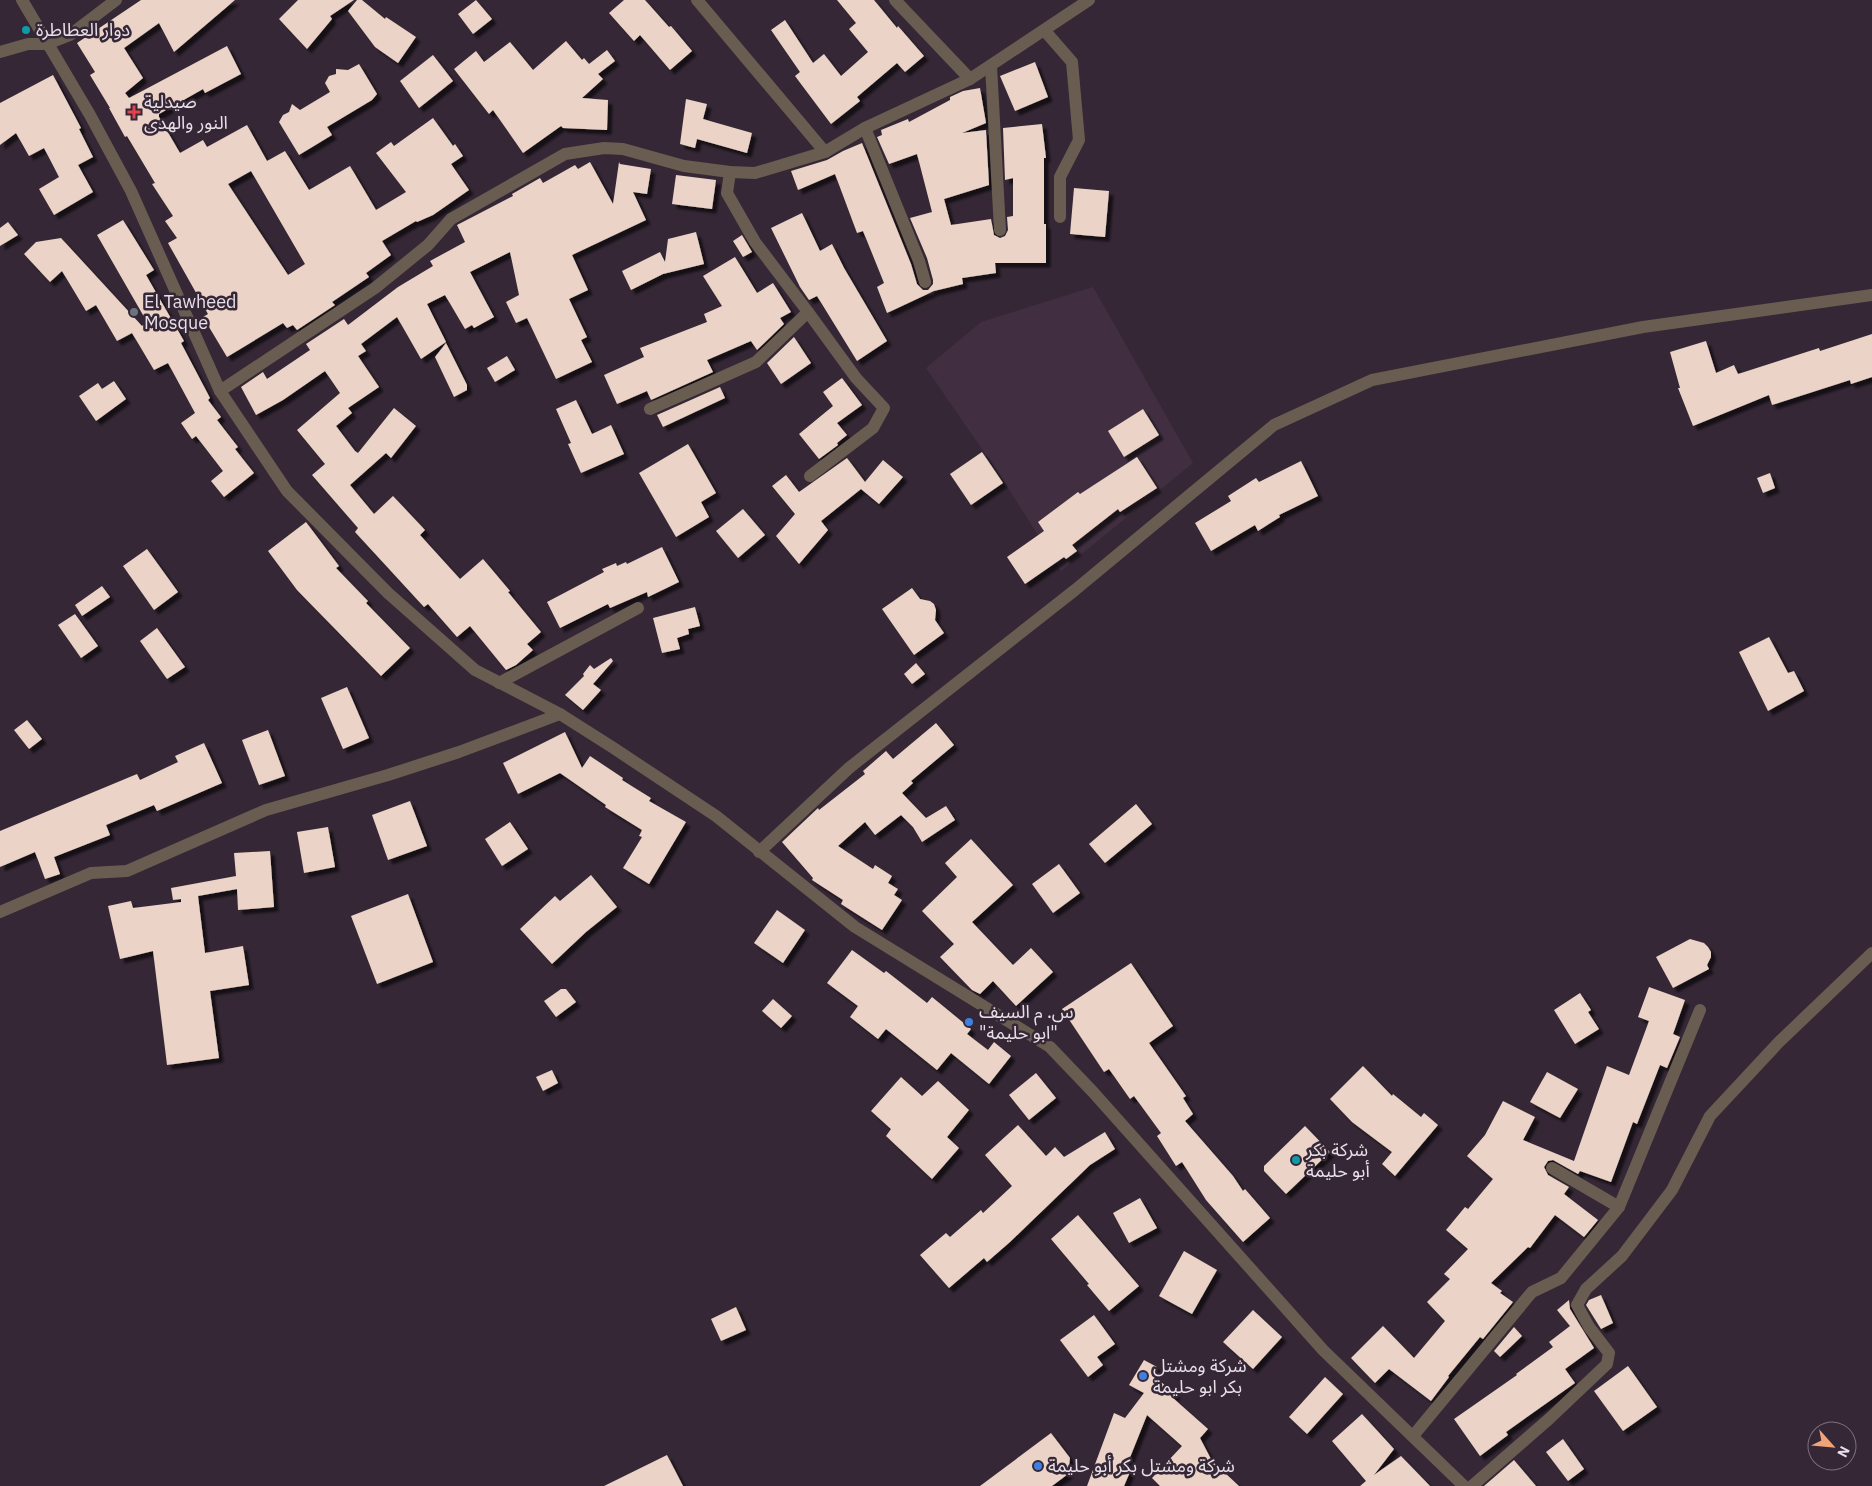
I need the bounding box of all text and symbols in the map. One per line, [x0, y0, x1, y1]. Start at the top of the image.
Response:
place label: دوار العطاطرة [36, 18, 130, 41]
marker: دوار العطاطرة [20, 24, 32, 36]
place label: صيدلية النور والهدى [144, 90, 228, 134]
marker: صيدلية النور والهدى [128, 106, 140, 118]
place label: El Tawheed Mosque [144, 290, 236, 334]
marker: El Tawheed Mosque [128, 306, 140, 318]
place label: س. م السيف "ابو حليمة" [979, 1000, 1074, 1044]
marker: س. م السيف "ابو حليمة" [963, 1016, 975, 1028]
place label: شركة بكر أبو حليمة [1305, 1138, 1370, 1182]
marker: شركة بكر أبو حليمة [1290, 1154, 1302, 1166]
place label: شركة ومشتل بكر ابو حليمة [1153, 1354, 1247, 1398]
marker: شركة ومشتل بكر ابو حليمة [1137, 1370, 1149, 1382]
north arrow [1807, 1421, 1857, 1471]
text: N [1833, 1443, 1854, 1461]
place label: شركة ومشتل بكر أبو حليمة [1048, 1454, 1235, 1477]
marker: شركة ومشتل بكر أبو حليمة [1032, 1460, 1044, 1472]

